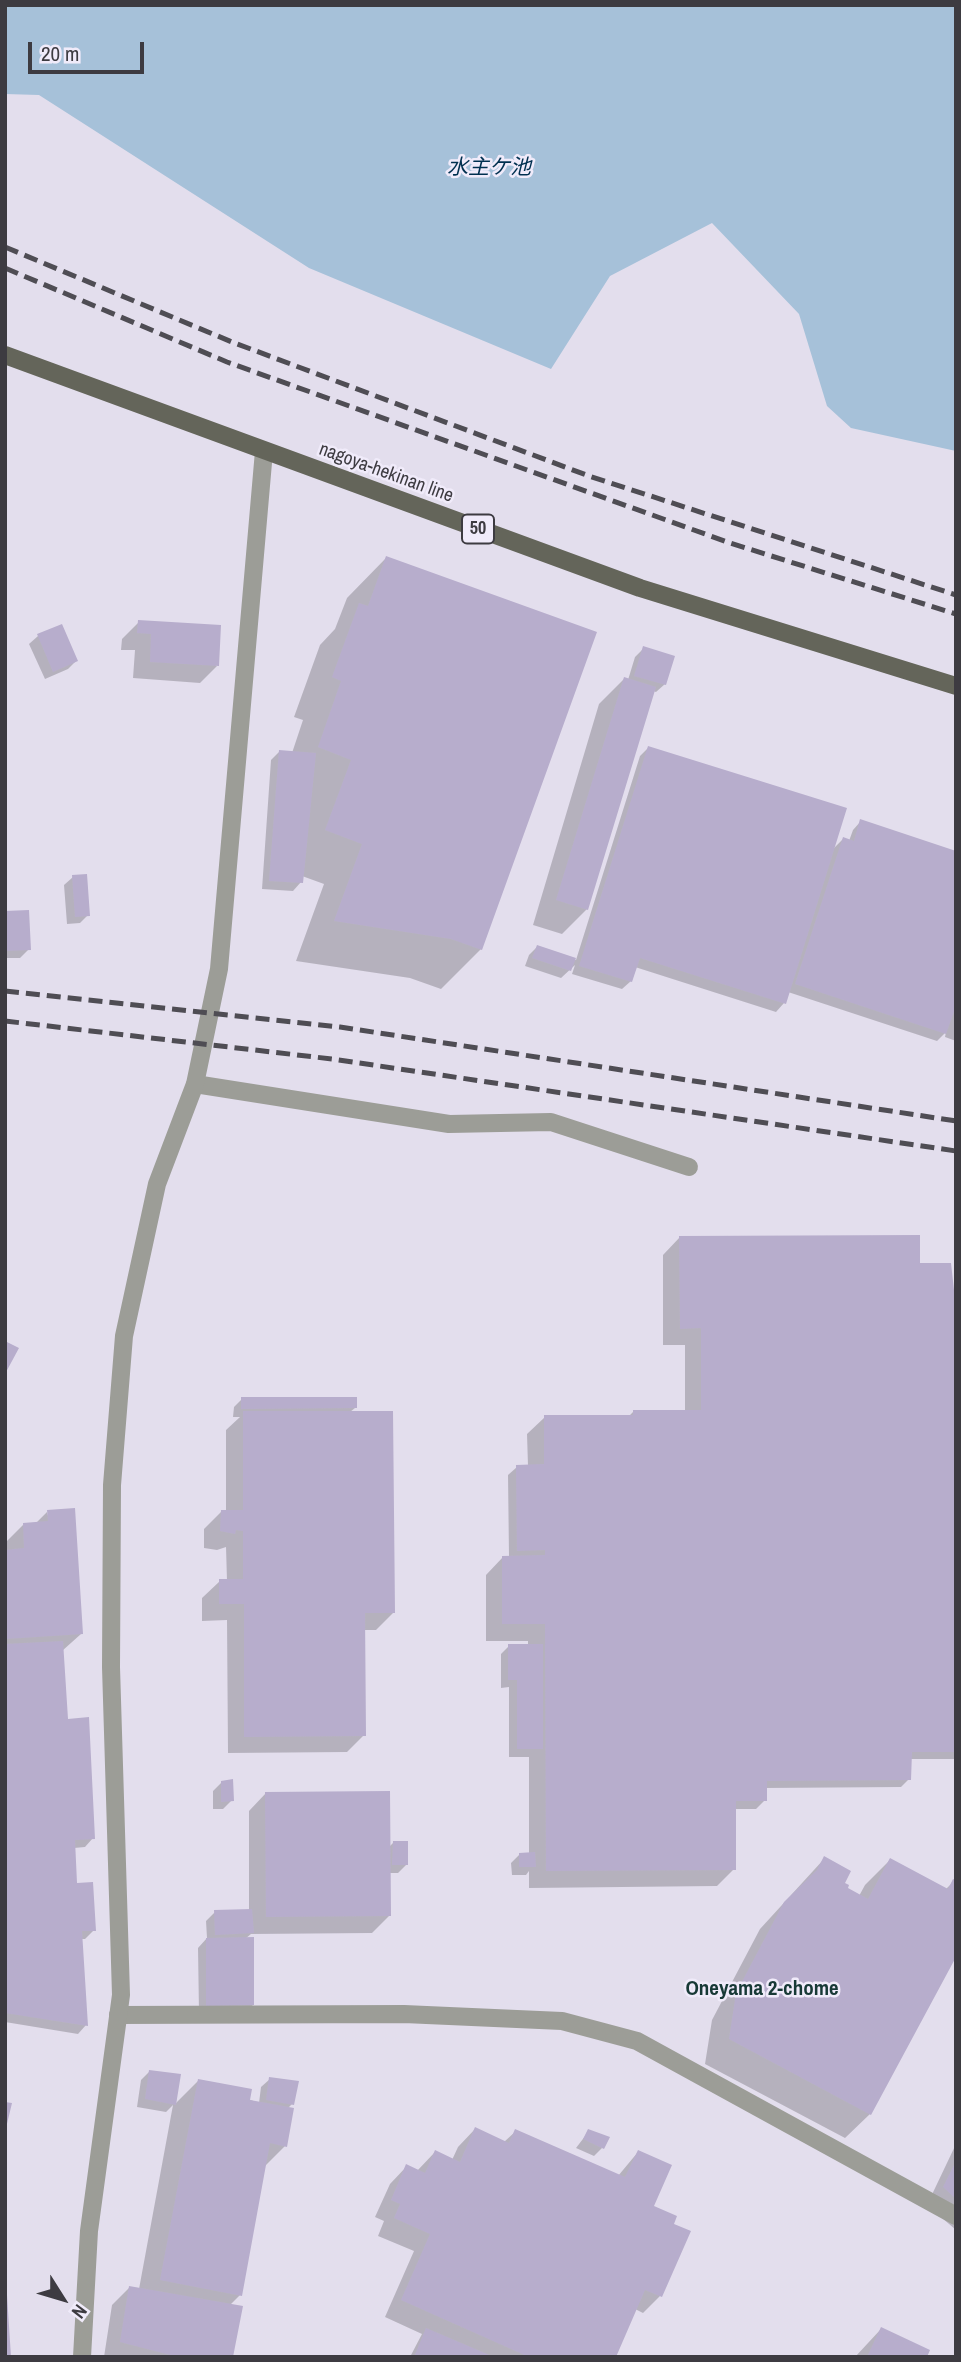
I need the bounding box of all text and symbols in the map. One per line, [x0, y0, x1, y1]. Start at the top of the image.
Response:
scale bar [32, 28, 147, 72]
text: 20 m [41, 39, 79, 68]
water label: 水主ケ池 [447, 155, 531, 181]
street label: nagoya-hekinan line [316, 438, 456, 508]
road number: 50 [462, 514, 494, 544]
district label: Oneyama 2-chome [685, 1976, 839, 2002]
north arrow [28, 2264, 98, 2334]
text: N [66, 2299, 94, 2324]

